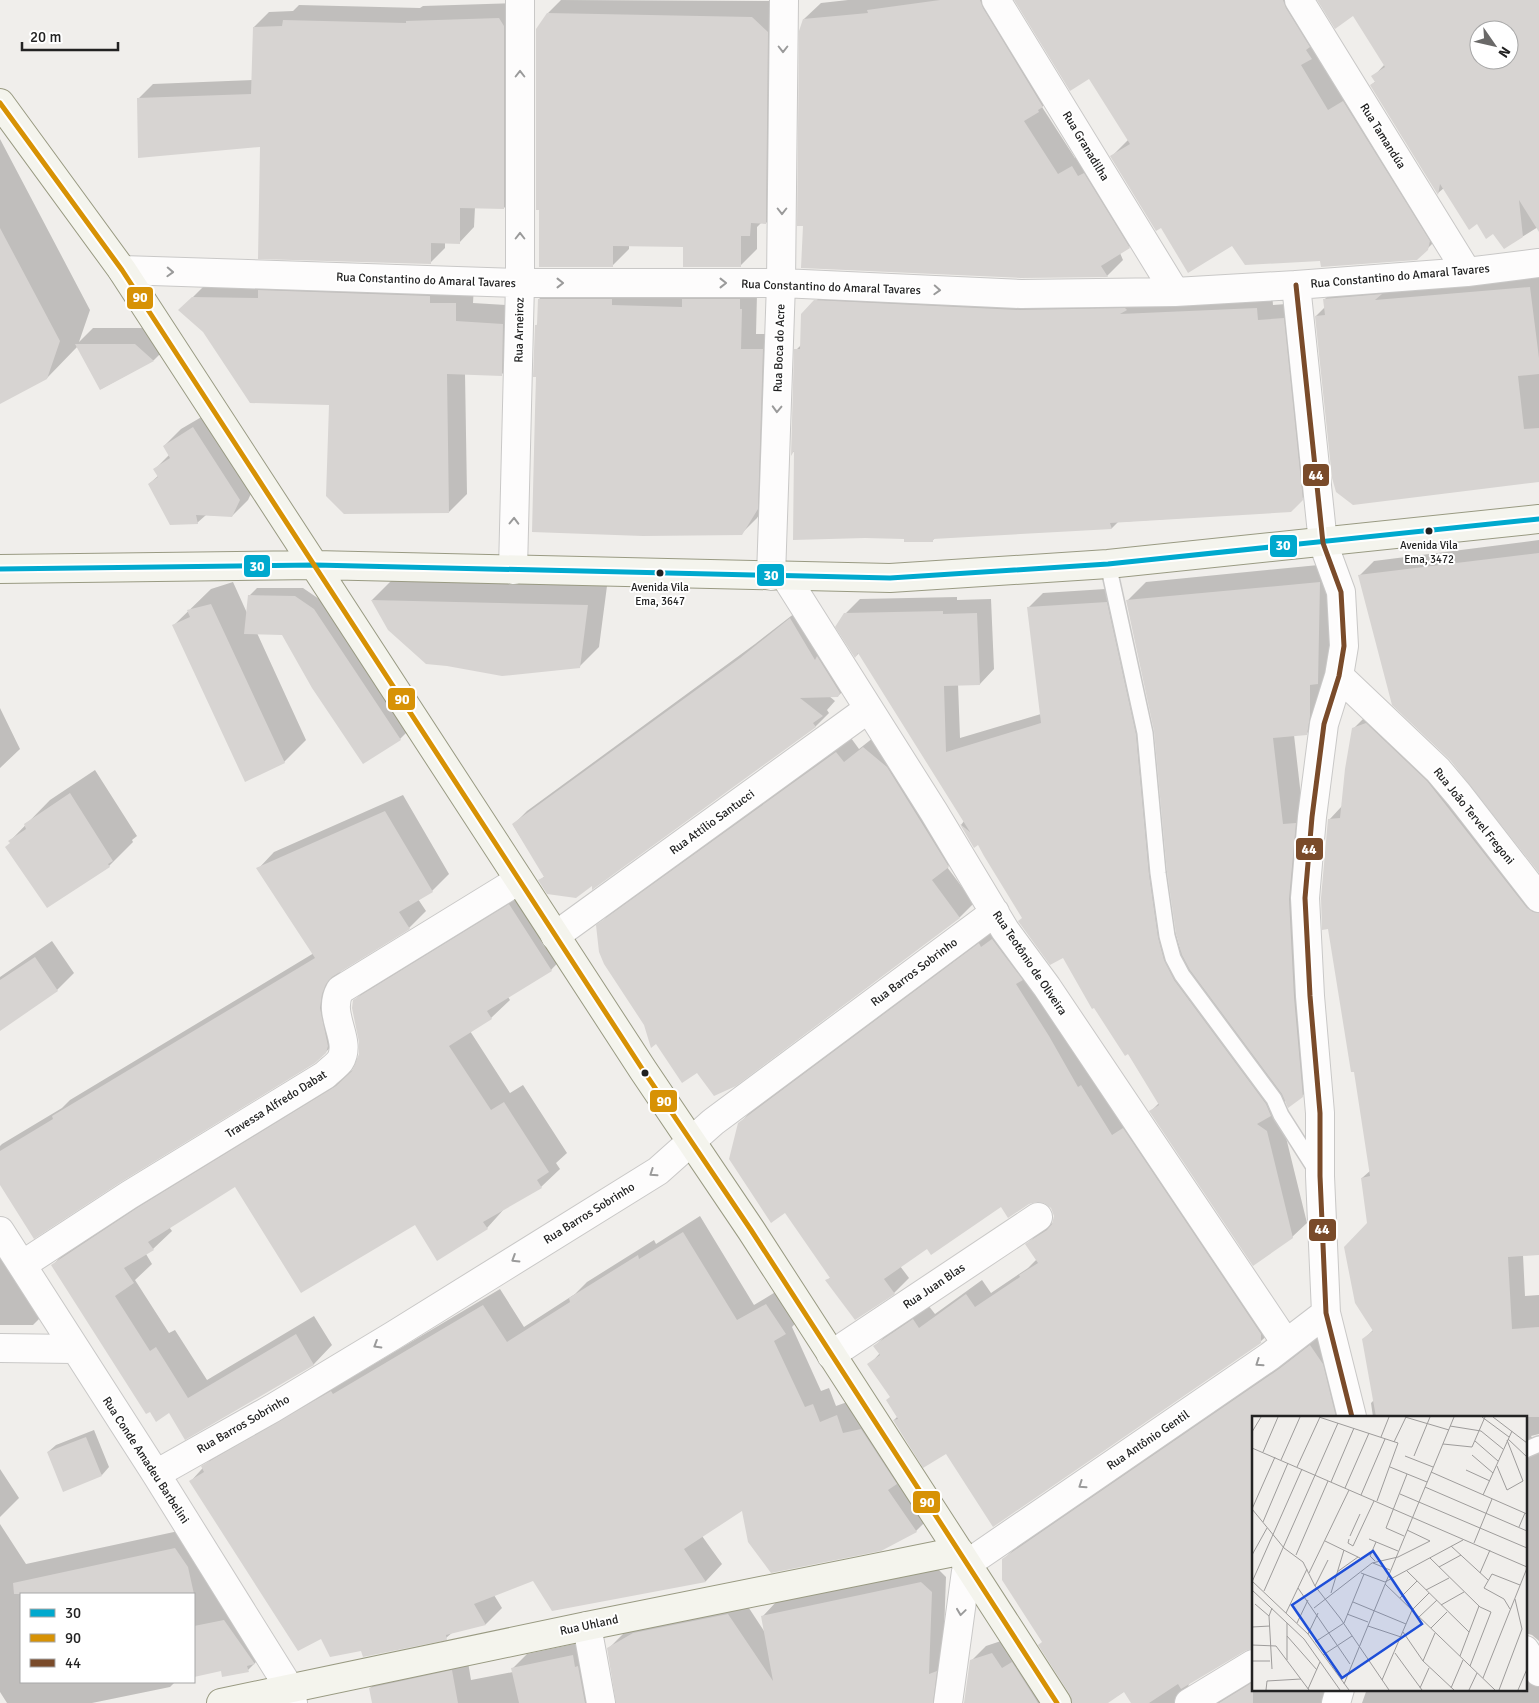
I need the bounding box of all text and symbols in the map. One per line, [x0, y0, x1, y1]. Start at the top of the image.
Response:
scale bar [22, 20, 119, 52]
north arrow [1469, 20, 1519, 70]
text: 20 m [30, 28, 61, 46]
text: N [1495, 43, 1514, 61]
one-way arrow [778, 45, 788, 53]
one-way arrow [515, 69, 525, 77]
street label: Rua Tamandúa [1356, 101, 1409, 172]
street label: Rua Granadilha [1059, 109, 1112, 184]
one-way arrow [777, 208, 787, 215]
one-way arrow [515, 232, 525, 240]
street label: Rua Constantino do Amaral Tavares [1310, 261, 1490, 292]
one-way arrow [166, 266, 174, 277]
street label: Rua Constantino do Amaral Tavares [336, 270, 516, 291]
street label: Rua Constantino do Amaral Tavares [741, 277, 921, 298]
one-way arrow [556, 278, 564, 288]
one-way arrow [719, 278, 727, 288]
one-way arrow [934, 285, 942, 296]
line badge: 90 [126, 286, 154, 310]
text: 90 [132, 289, 148, 306]
street label: Rua Arneiroz [511, 297, 528, 363]
street label: Rua Boca do Acre [770, 304, 789, 392]
one-way arrow [772, 405, 782, 413]
line badge: 44 [1302, 463, 1330, 487]
text: 44 [1308, 467, 1324, 484]
one-way arrow [509, 517, 519, 524]
marker: Avenida Vila Ema, 3472 [1424, 526, 1434, 536]
line badge: 30 [1269, 534, 1298, 558]
text: 30 [1275, 537, 1291, 554]
place label: Avenida Vila Ema, 3472 [1400, 539, 1458, 566]
line badge: 30 [243, 554, 271, 578]
text: 30 [249, 558, 265, 575]
line badge: 30 [756, 563, 785, 587]
text: 30 [763, 567, 779, 584]
marker: Avenida Vila Ema, 3647 [655, 568, 665, 578]
place label: Avenida Vila Ema, 3647 [631, 581, 689, 608]
line badge: 90 [387, 687, 416, 711]
text: 90 [394, 691, 410, 708]
street label: Rua João Tervel Fregoni [1430, 765, 1517, 868]
street label: Rua Attílio Santucci [667, 787, 758, 858]
line badge: 44 [1295, 837, 1324, 861]
text: 44 [1301, 841, 1317, 858]
street label: Rua Teotônio de Oliveira [989, 908, 1070, 1018]
street label: Rua Barros Sobrinho [868, 935, 961, 1010]
street label: Travessa Alfredo Dabat [223, 1067, 330, 1142]
unlabelled marker [640, 1068, 650, 1078]
line badge: 90 [649, 1089, 678, 1113]
text: 90 [656, 1093, 672, 1110]
one-way arrow [649, 1167, 659, 1176]
street label: Rua Barros Sobrinho [541, 1179, 638, 1248]
line badge: 44 [1308, 1218, 1337, 1242]
text: 44 [1314, 1221, 1330, 1238]
one-way arrow [512, 1253, 521, 1263]
street label: Rua Juan Blas [900, 1260, 968, 1313]
one-way arrow [374, 1338, 383, 1348]
one-way arrow [1255, 1357, 1265, 1366]
street label: Rua Barros Sobrinho [194, 1392, 292, 1457]
street label: Rua Conde Amadeu Barbelini [99, 1394, 192, 1527]
street label: Rua Antônio Gentil [1104, 1407, 1193, 1474]
inset map [1252, 1416, 1526, 1690]
one-way arrow [1078, 1479, 1087, 1488]
line badge: 90 [912, 1490, 941, 1514]
text: 90 [919, 1494, 935, 1511]
legend [20, 1593, 195, 1683]
text: 30 [65, 1604, 81, 1622]
one-way arrow [956, 1608, 966, 1616]
street label: Rua Uhland [559, 1612, 620, 1639]
text: 90 [65, 1629, 81, 1647]
text: 44 [65, 1654, 81, 1672]

